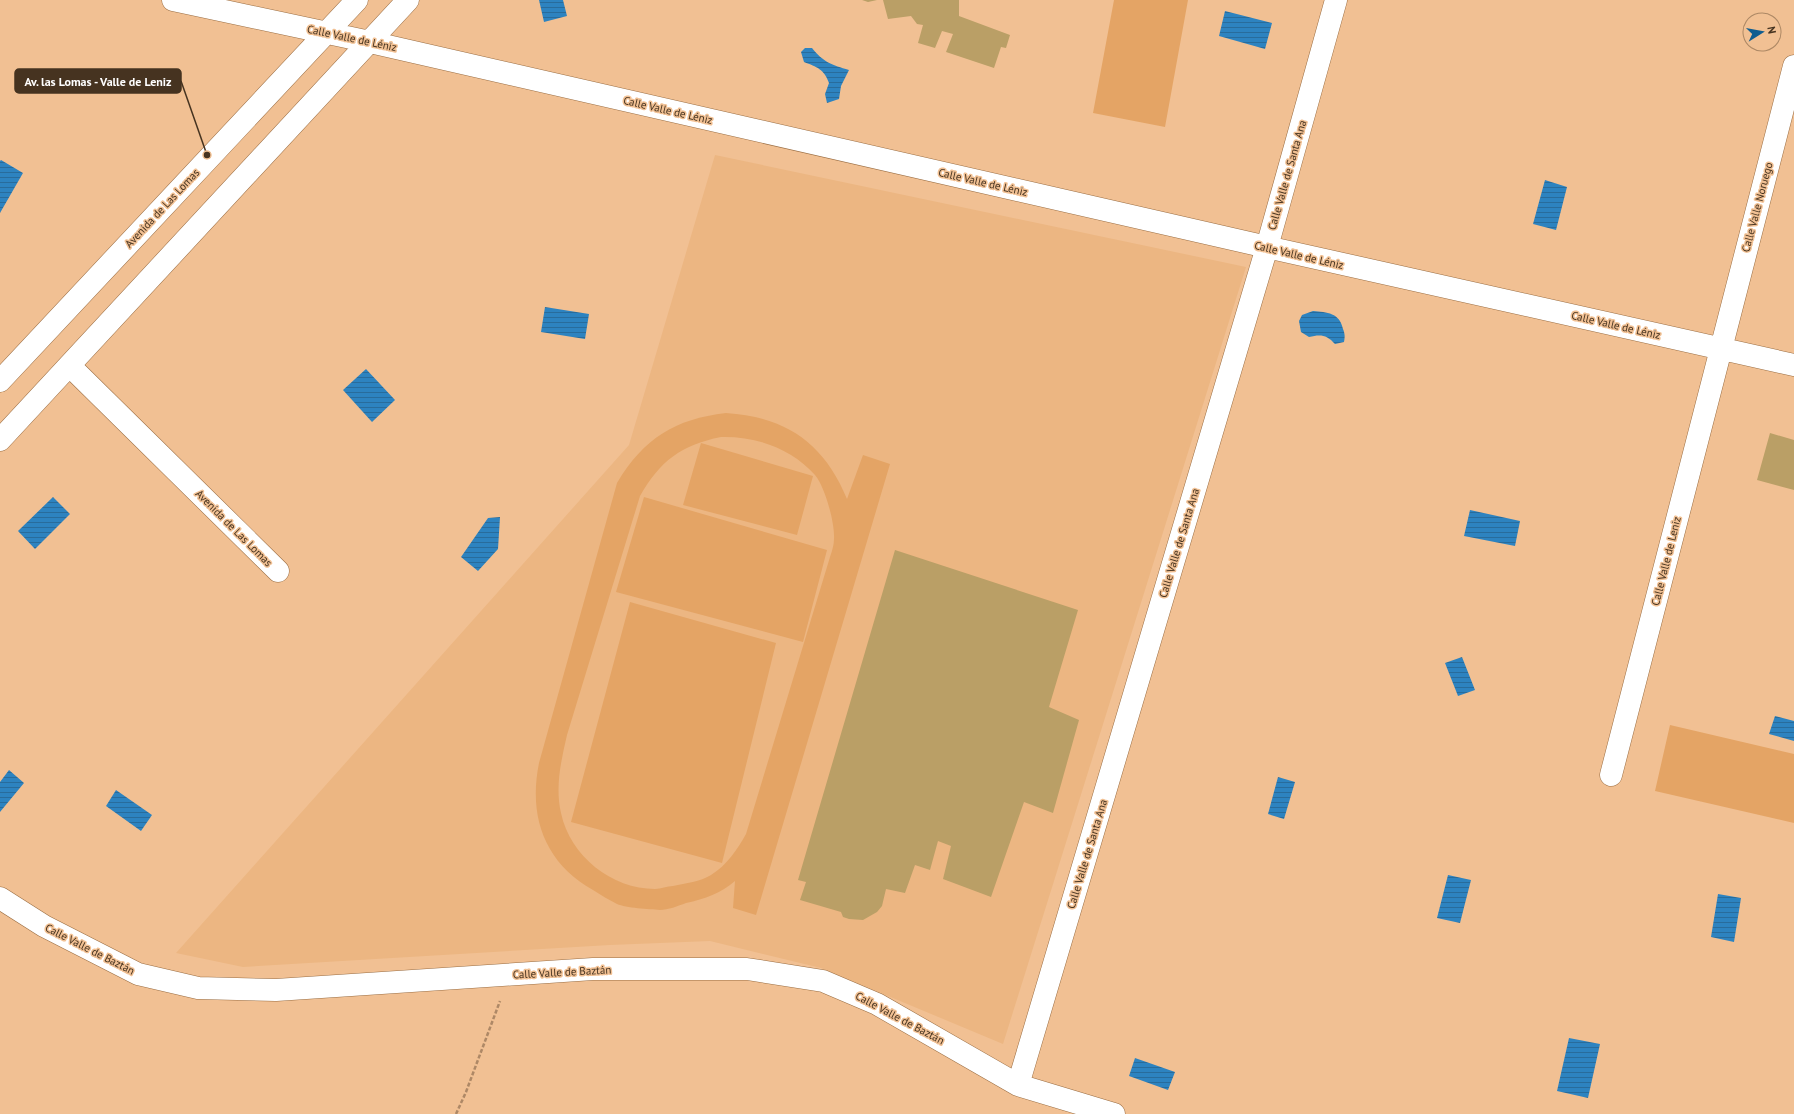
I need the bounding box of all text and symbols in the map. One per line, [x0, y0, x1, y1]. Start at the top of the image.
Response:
north arrow [1742, 12, 1782, 52]
street label: Calle Valle de Léniz [306, 22, 398, 54]
text: N [1764, 25, 1779, 35]
callout: Av. las Lomas - Valle de Leniz [15, 69, 181, 93]
text: Av. las Lomas - Valle de Leniz [24, 74, 172, 89]
street label: Calle Valle de Léniz [622, 93, 714, 127]
street label: Calle Valle de Santa Ana [1265, 118, 1309, 232]
street label: Calle Valle Noruego [1738, 160, 1776, 253]
street label: Avenida de Las Lomas [122, 165, 202, 250]
street label: Calle Valle de Léniz [937, 165, 1029, 199]
street label: Calle Valle de Léniz [1253, 238, 1345, 272]
street label: Calle Valle de Léniz [1570, 308, 1662, 342]
street label: Avenida de Las Lomas [193, 487, 276, 570]
street label: Calle Valle de Santa Ana [1156, 487, 1202, 599]
street label: Calle Valle de Leniz [1648, 515, 1684, 607]
street label: Calle Valle de Santa Ana [1064, 798, 1110, 910]
street label: Calle Valle de Baztán [43, 920, 137, 978]
street label: Calle Valle de Baztán [512, 962, 612, 982]
street label: Calle Valle de Baztán [853, 989, 947, 1047]

